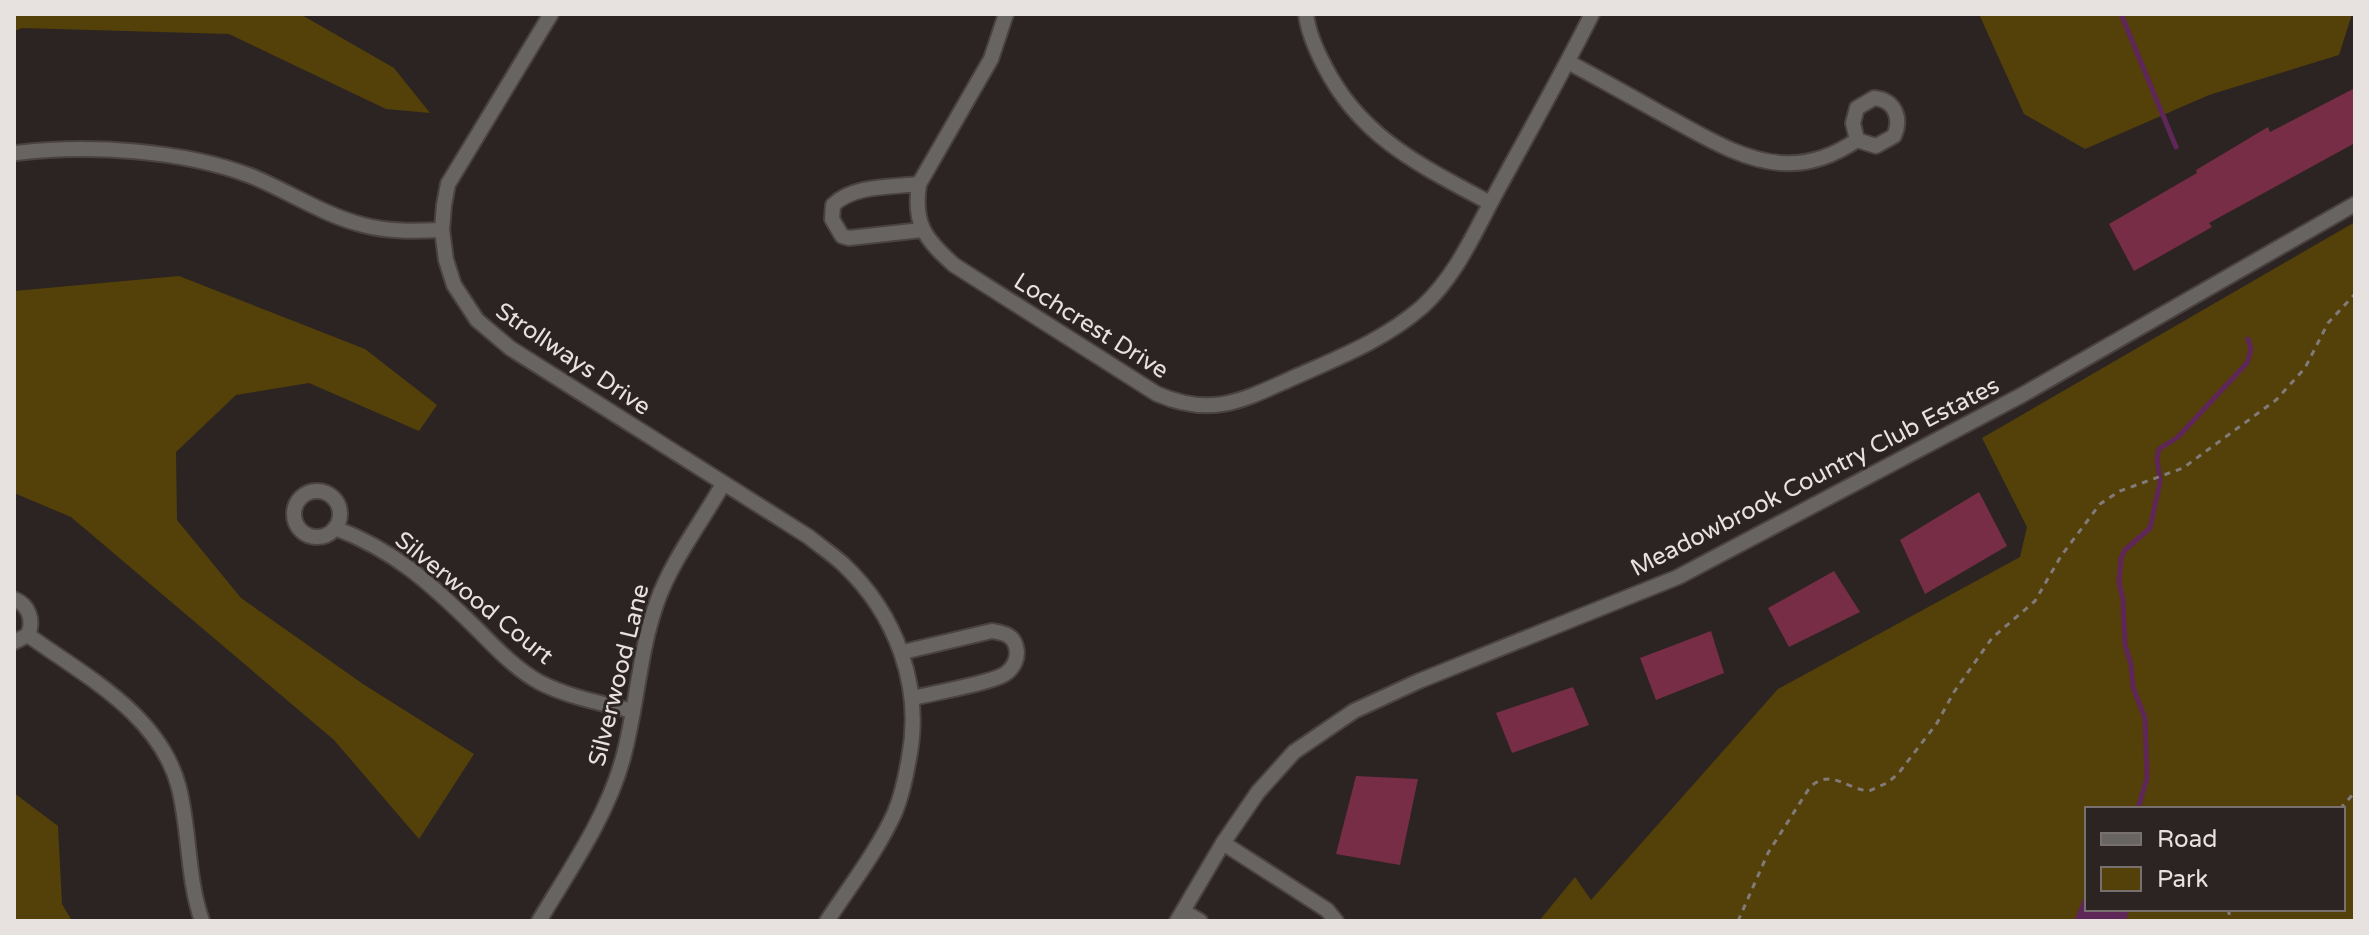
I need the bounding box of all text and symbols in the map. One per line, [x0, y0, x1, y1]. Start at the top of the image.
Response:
street label: Lochcrest Drive [1008, 267, 1174, 385]
street label: Strollways Drive [490, 296, 656, 422]
street label: Meadowbrook Country Club Estates [1626, 371, 2004, 583]
street label: Silverwood Court [389, 525, 559, 671]
street label: Silverwood Lane [582, 581, 656, 769]
legend [2085, 807, 2345, 911]
text: Road [2157, 825, 2217, 854]
text: Park [2157, 865, 2208, 894]

